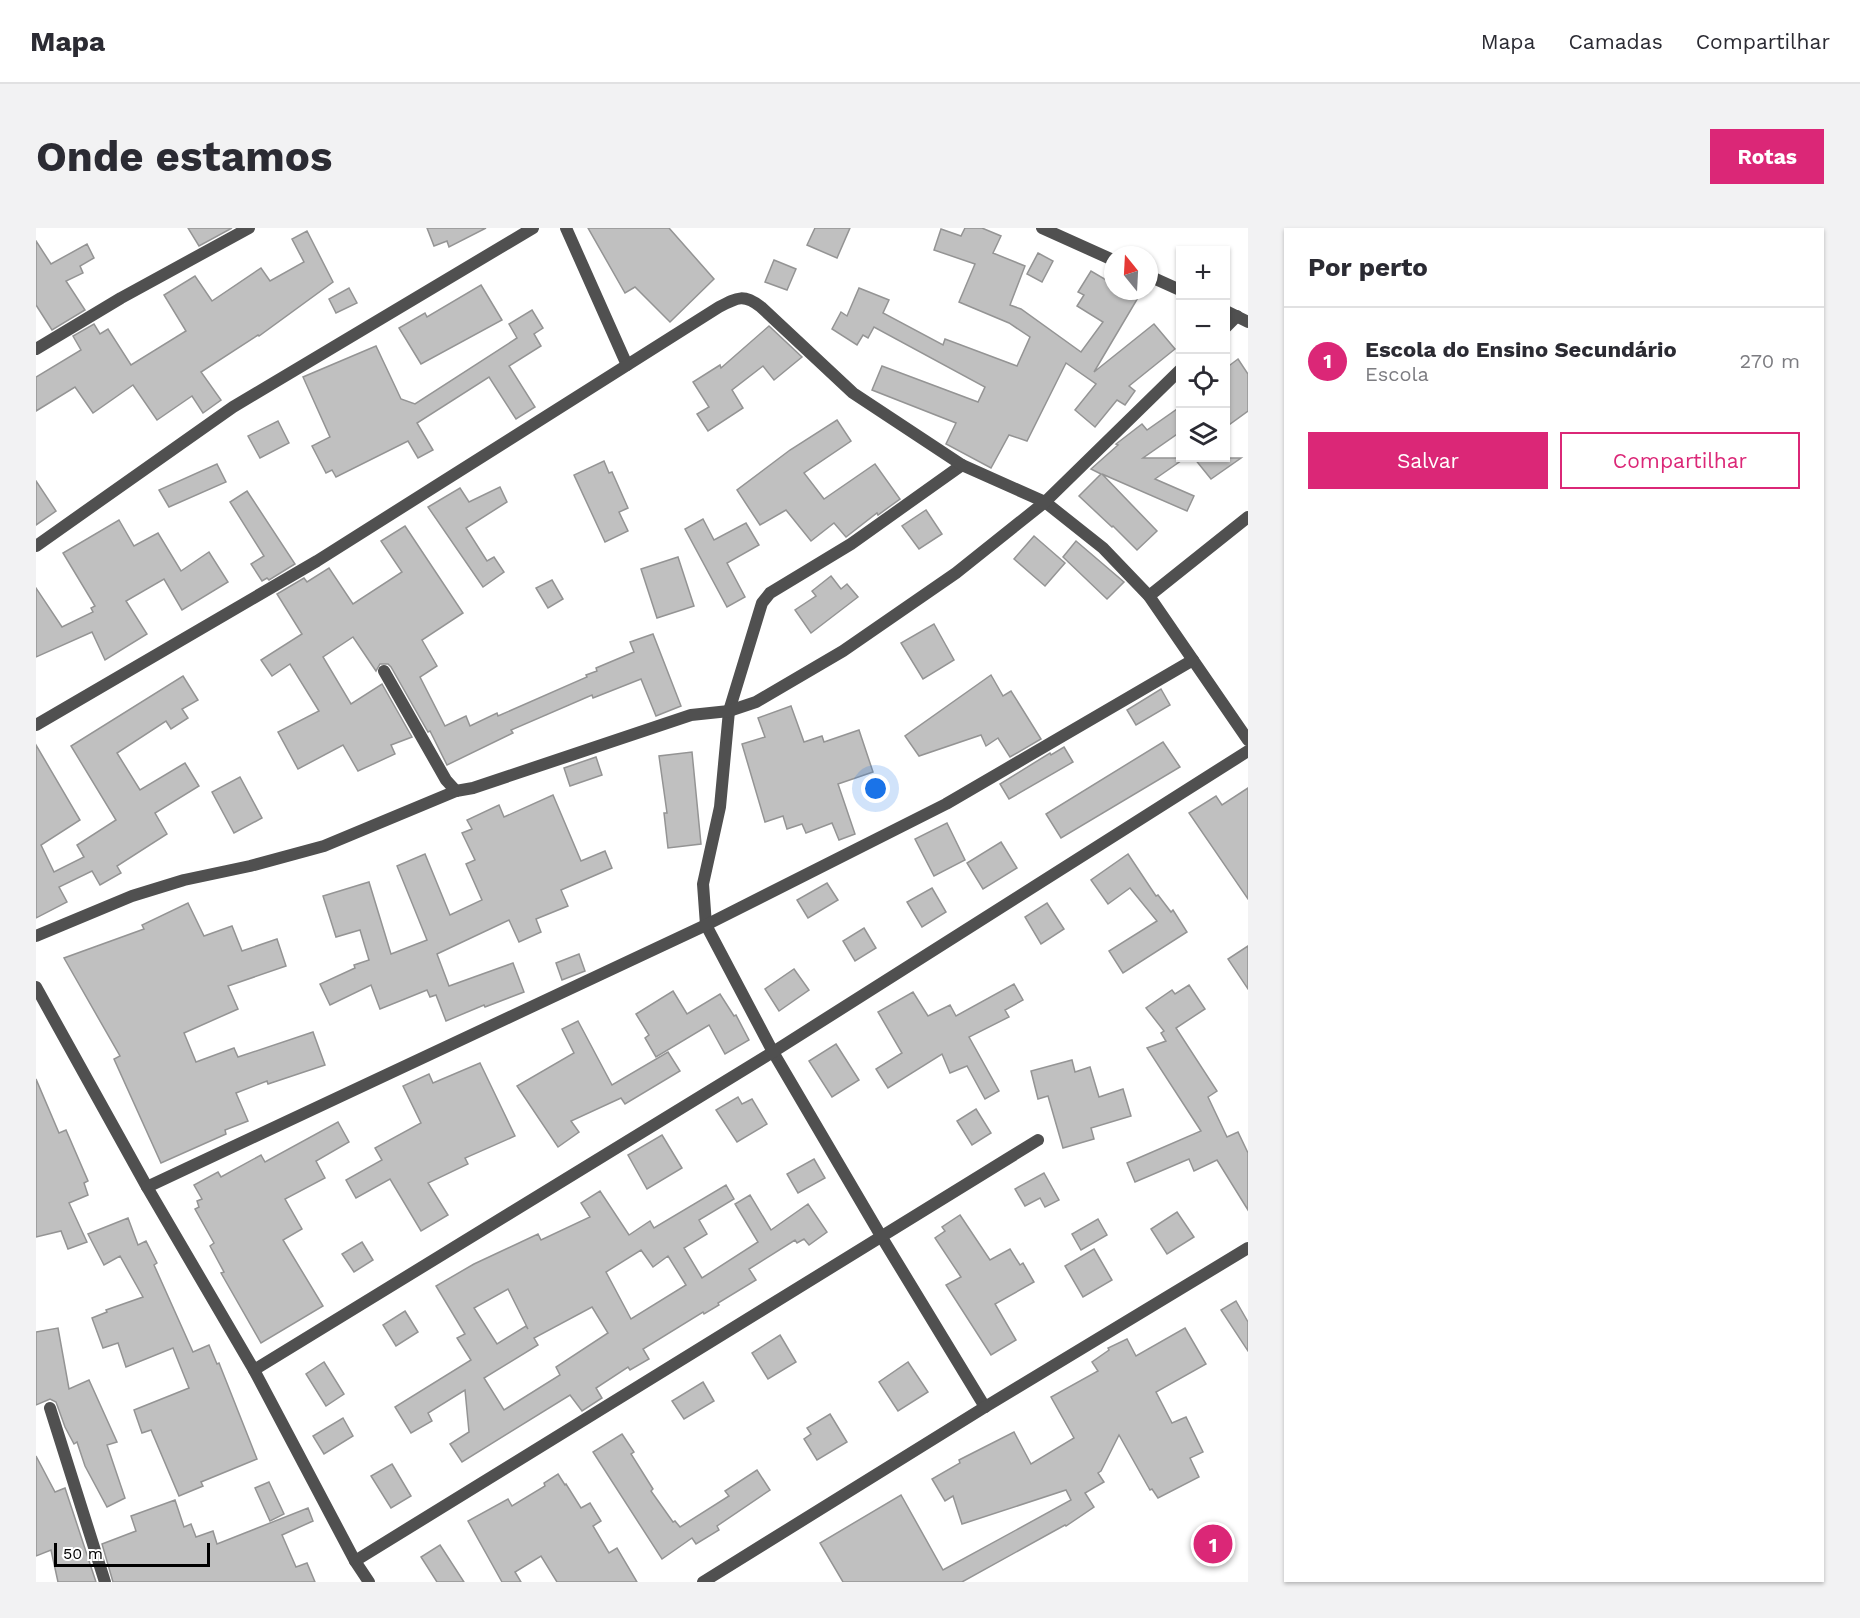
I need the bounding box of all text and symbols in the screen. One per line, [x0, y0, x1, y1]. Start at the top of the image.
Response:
text: Mapa [30, 25, 105, 58]
text: Mapa [1481, 29, 1535, 54]
text: Camadas [1568, 29, 1663, 54]
text: Compartilhar [1696, 29, 1830, 54]
button: Rotas [1710, 129, 1824, 184]
text: Onde estamos [36, 132, 332, 181]
north arrow [1104, 246, 1158, 300]
map controls [1176, 246, 1230, 462]
button: + [1176, 246, 1230, 300]
text: Por perto [1308, 252, 1428, 282]
button: − [1176, 300, 1230, 354]
text: Escola do Ensino Secundário [1365, 337, 1677, 362]
text: 1 [1323, 349, 1332, 373]
text: 270 m [1740, 349, 1800, 373]
button: locate [1176, 354, 1230, 408]
text: Escola [1365, 362, 1429, 386]
button: layers [1176, 408, 1230, 462]
button: Salvar [1308, 432, 1548, 489]
button: Compartilhar [1560, 432, 1800, 489]
your location [861, 774, 890, 803]
pin: 1 [1194, 1522, 1232, 1566]
scale bar [54, 1540, 210, 1568]
text: 50 m [63, 1544, 103, 1563]

